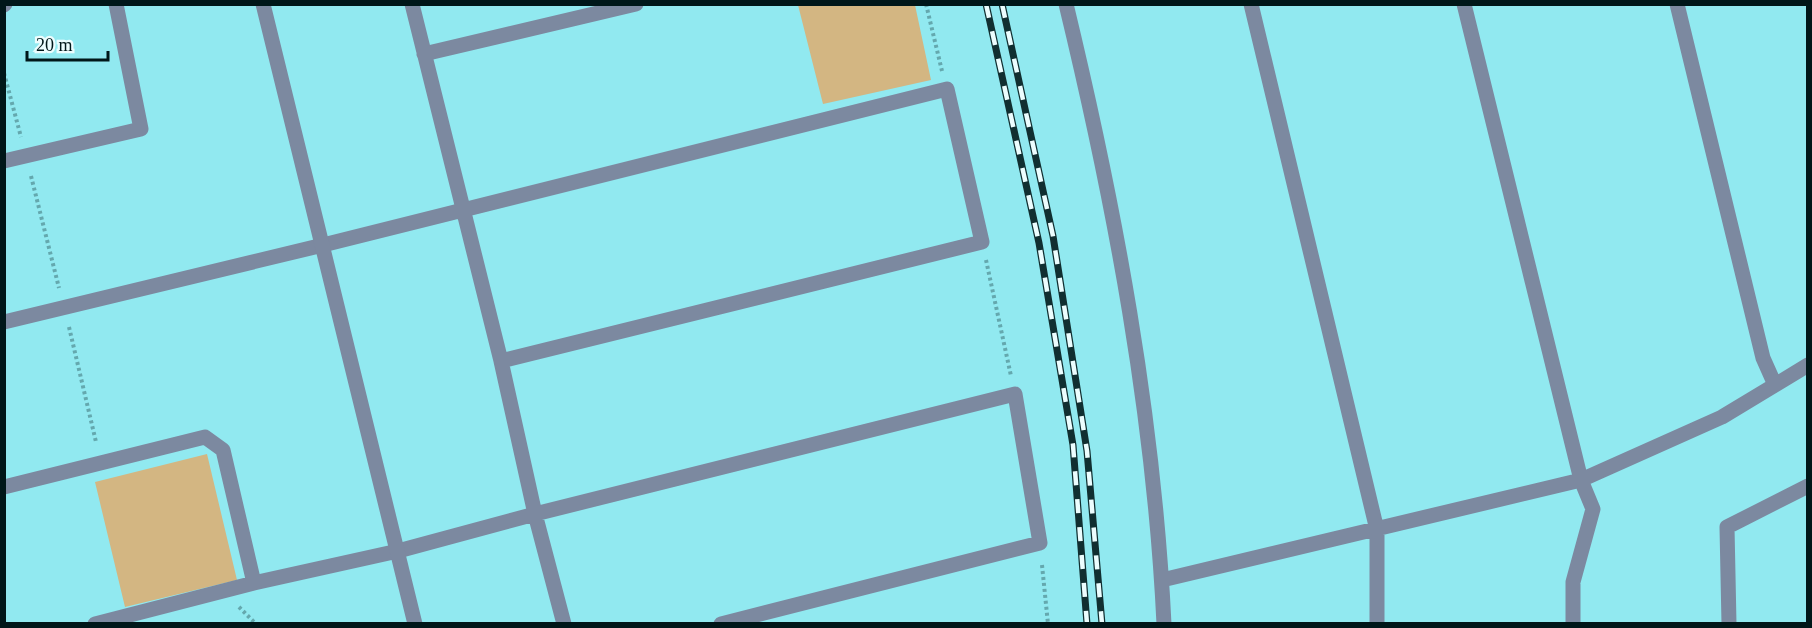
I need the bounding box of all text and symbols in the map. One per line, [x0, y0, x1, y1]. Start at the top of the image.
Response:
scale bar [27, 24, 108, 62]
text: 20 m [36, 35, 73, 55]

